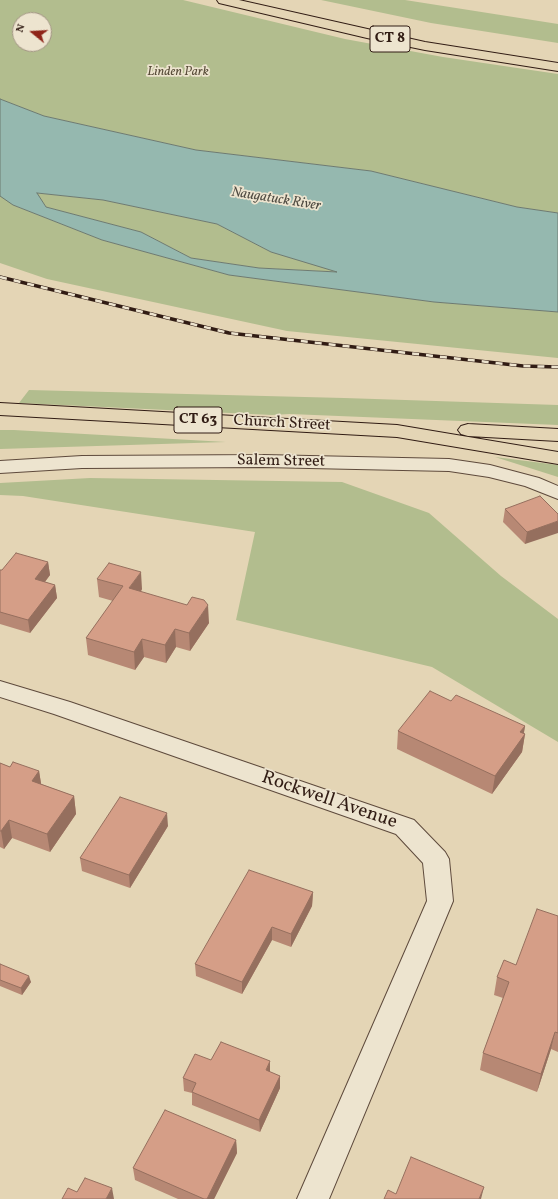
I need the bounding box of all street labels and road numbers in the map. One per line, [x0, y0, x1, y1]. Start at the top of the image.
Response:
road number: CT 8 [370, 26, 410, 52]
road number: CT 63 [174, 407, 222, 433]
street label: Church Street [233, 412, 331, 436]
street label: Salem Street [237, 452, 325, 472]
street label: Rockwell Avenue [258, 767, 400, 835]

